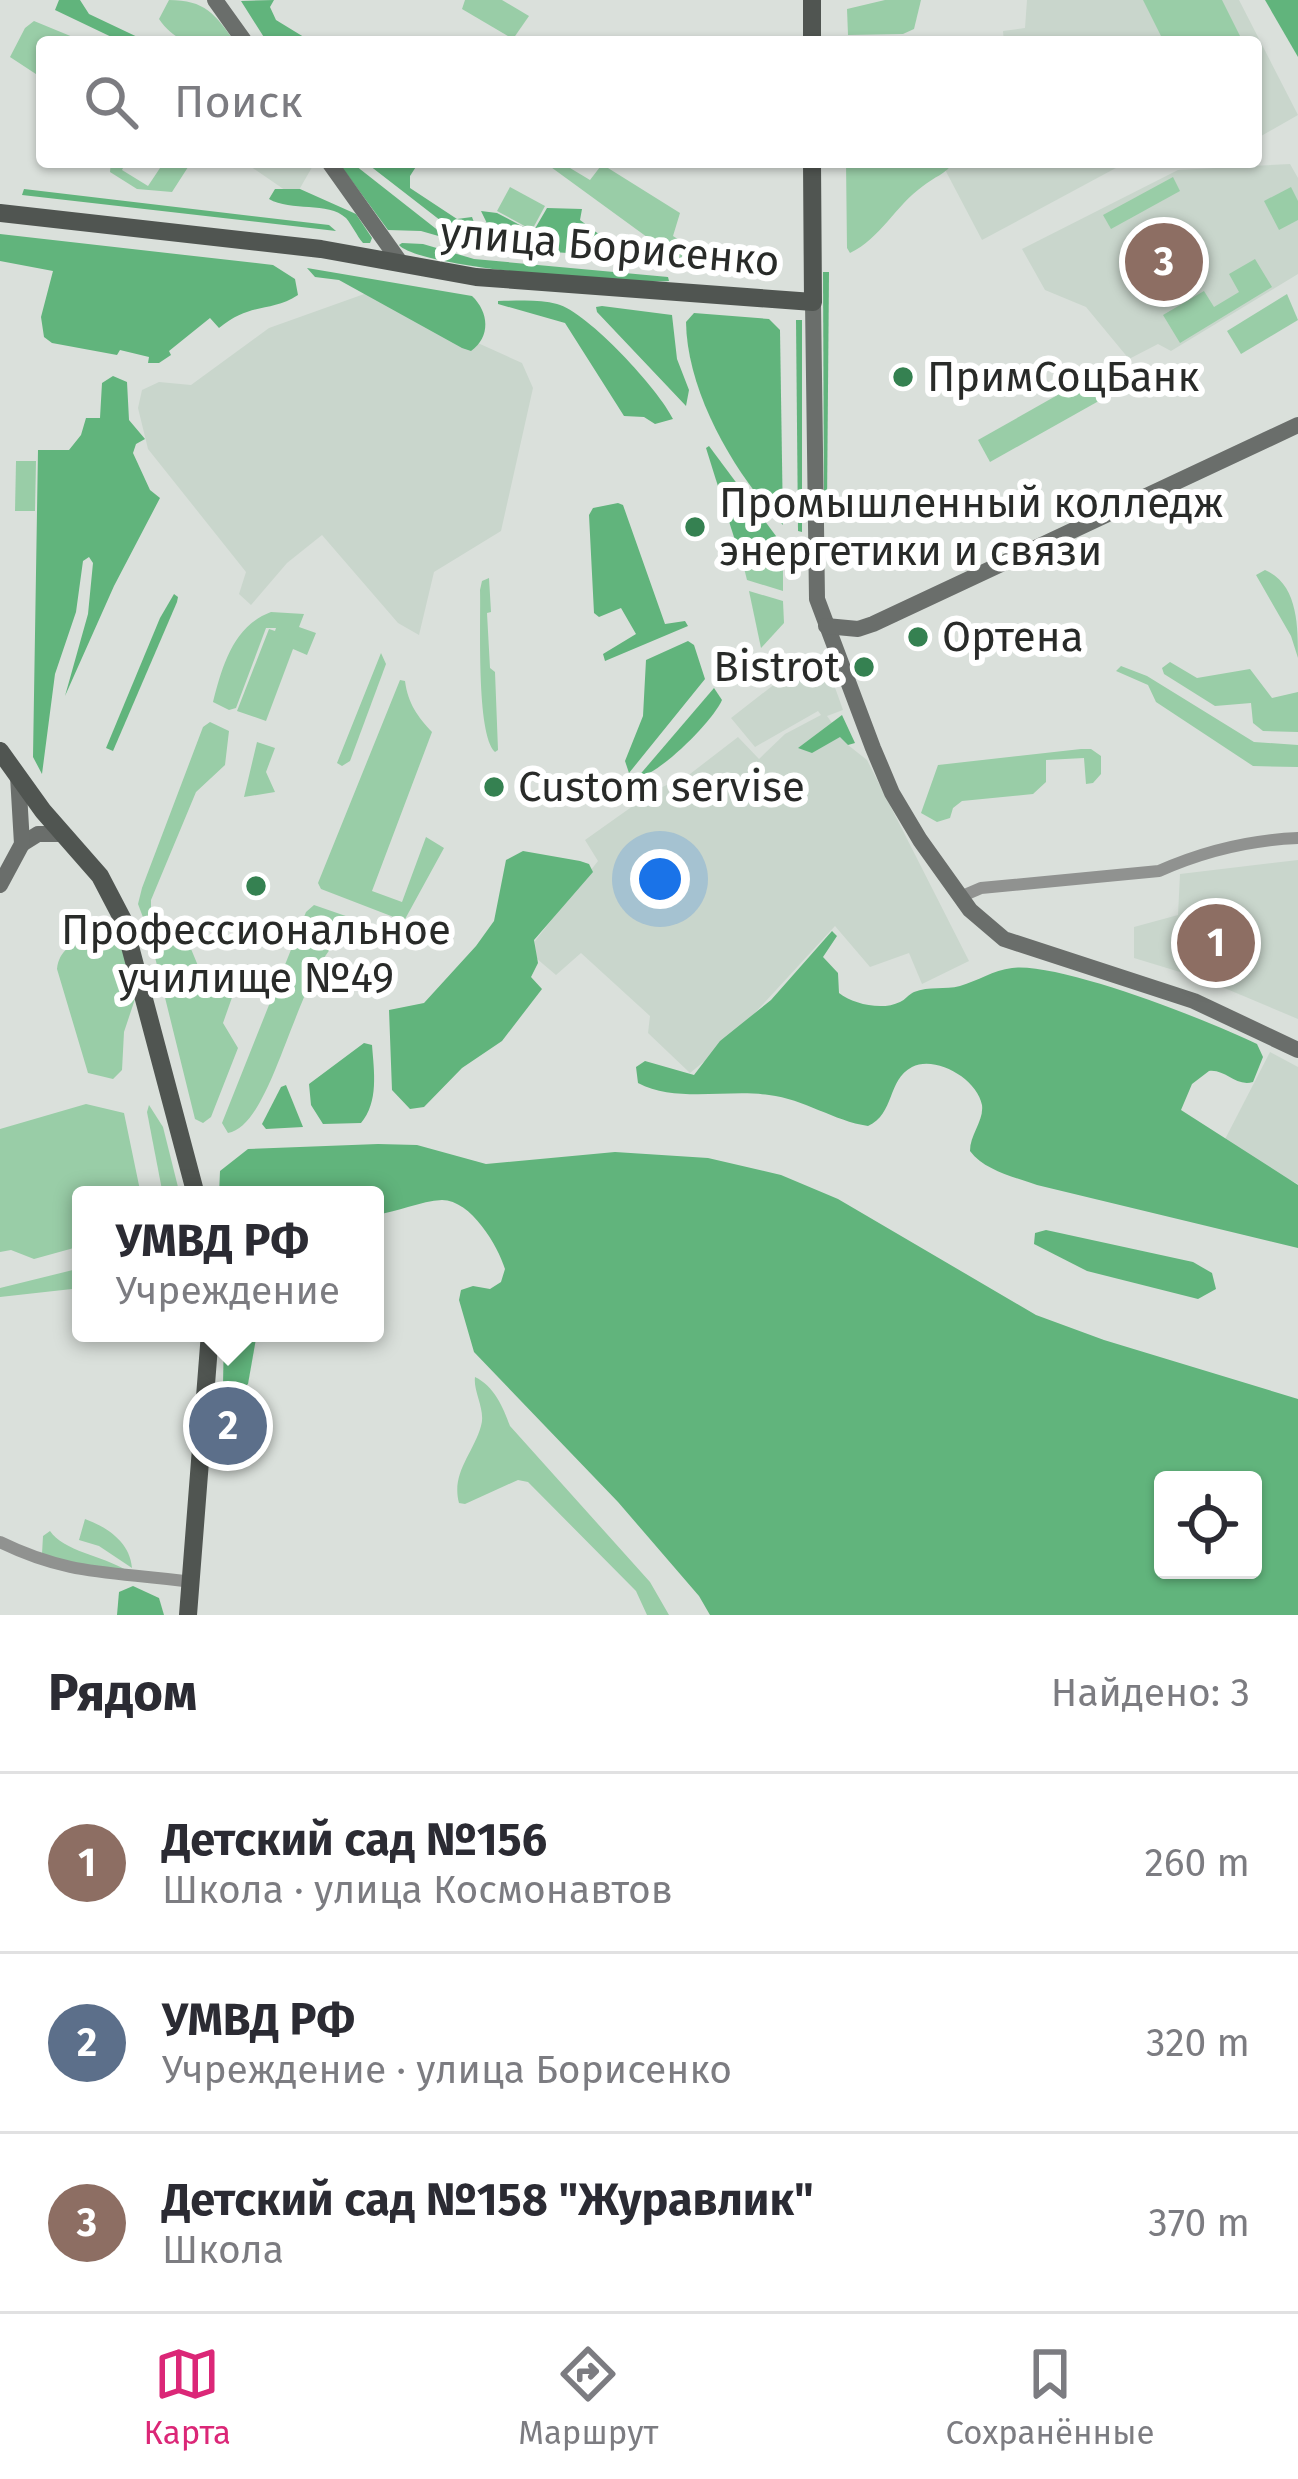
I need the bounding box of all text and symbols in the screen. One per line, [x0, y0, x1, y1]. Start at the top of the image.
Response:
search box [36, 36, 1262, 168]
icon: search [78, 69, 144, 135]
text: Поиск [174, 75, 303, 129]
street label: улица Борисенко [438, 207, 782, 287]
pin: 3 [1125, 217, 1203, 307]
place label: ПримСоцБанк [927, 352, 1200, 402]
marker: ПримСоцБанк [890, 364, 916, 390]
place label: Промышленный колледж энергетики и связи [719, 478, 1223, 576]
marker: Промышленный колледж энергетики и связи [682, 514, 708, 540]
place label: Ортена [942, 612, 1084, 662]
marker: Ортена [905, 624, 931, 650]
place label: Bistrot [713, 642, 841, 692]
marker: Bistrot [851, 654, 877, 680]
place label: Custom servise [518, 762, 805, 812]
marker: Custom servise [481, 774, 507, 800]
your location [630, 849, 690, 909]
marker: Профессиональное училище №49 [243, 873, 269, 899]
pin: 1 [1177, 898, 1255, 988]
place label: Профессиональное училище №49 [61, 905, 451, 1003]
popup [72, 1186, 384, 1342]
text: УМВД РФ [116, 1214, 309, 1268]
text: Учреждение [116, 1268, 340, 1314]
pin: 2 [189, 1381, 267, 1471]
map controls [1154, 1471, 1262, 1579]
button: locate [1154, 1471, 1262, 1579]
text: Рядом [48, 1662, 197, 1724]
text: Найдено: 3 [1051, 1670, 1250, 1716]
text: Детский сад №156 [162, 1813, 547, 1867]
text: 1 [78, 1840, 96, 1886]
text: 260 m [1144, 1840, 1250, 1886]
text: Школа · улица Космонавтов [162, 1867, 673, 1913]
text: УМВД РФ [162, 1993, 355, 2047]
text: 2 [77, 2020, 97, 2066]
text: 320 m [1146, 2020, 1250, 2066]
text: Учреждение · улица Борисенко [162, 2047, 732, 2093]
text: Детский сад №158 "Журавлик" [162, 2173, 814, 2227]
text: 3 [77, 2200, 97, 2246]
text: 370 m [1148, 2200, 1250, 2246]
text: Школа [162, 2227, 284, 2273]
tab: Карта [144, 2341, 231, 2453]
tab: Маршрут [518, 2341, 658, 2453]
tab: Сохранённые [945, 2341, 1154, 2453]

